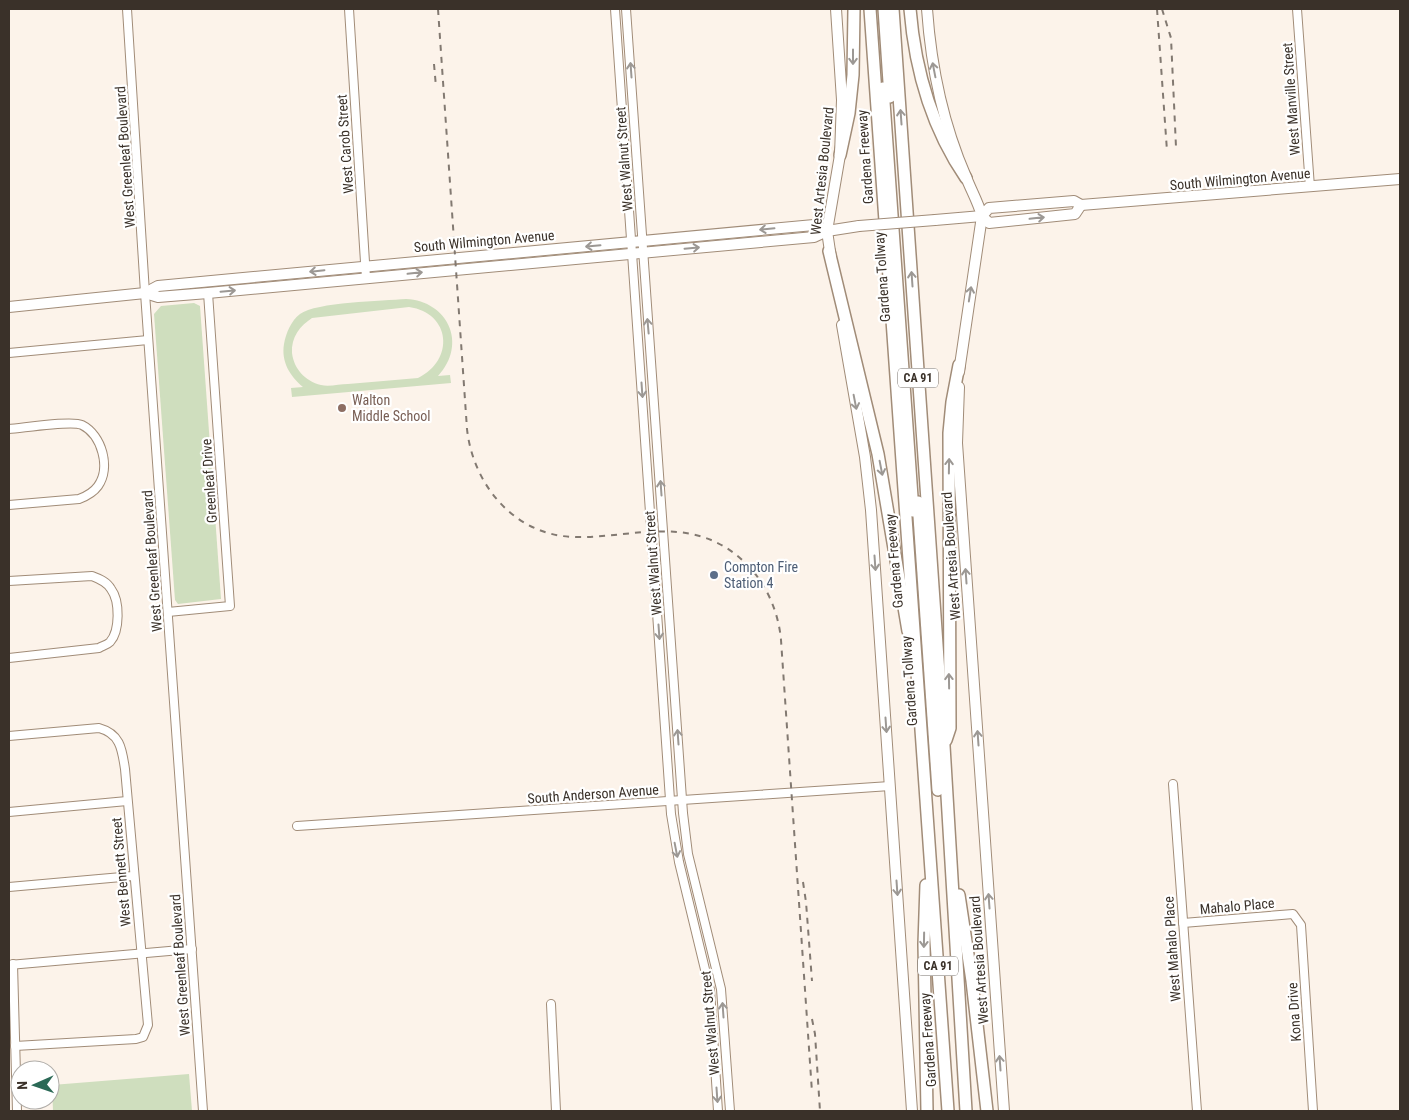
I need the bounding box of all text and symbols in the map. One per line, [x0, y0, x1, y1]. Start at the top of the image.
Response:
street label: West Manville Street [1279, 42, 1303, 156]
one-way arrow [848, 49, 858, 65]
one-way arrow [626, 62, 635, 78]
one-way arrow [929, 63, 938, 79]
street label: West Greenleaf Boulevard [112, 86, 138, 228]
street label: West Carob Street [334, 94, 356, 194]
street label: West Walnut Street [612, 106, 636, 212]
street label: West Artesia Boulevard [807, 106, 837, 236]
street label: Gardena Freeway [854, 109, 876, 205]
one-way arrow [896, 109, 905, 125]
street label: South Wilmington Avenue [1169, 165, 1311, 193]
one-way arrow [1029, 213, 1045, 223]
one-way arrow [759, 225, 775, 234]
street label: South Wilmington Avenue [413, 227, 555, 255]
street label: Gardena Tollway [871, 231, 893, 323]
one-way arrow [585, 241, 601, 250]
one-way arrow [684, 244, 700, 253]
one-way arrow [309, 266, 325, 276]
one-way arrow [406, 268, 422, 278]
one-way arrow [907, 271, 916, 287]
one-way arrow [220, 286, 236, 296]
one-way arrow [965, 287, 975, 303]
one-way arrow [643, 318, 653, 334]
road number: CA 91 [898, 368, 938, 388]
one-way arrow [637, 382, 647, 398]
place label: Walton Middle School [352, 392, 430, 424]
one-way arrow [851, 394, 861, 410]
marker: Walton Middle School [336, 402, 348, 414]
street label: Greenleaf Drive [198, 438, 220, 524]
one-way arrow [944, 459, 953, 475]
one-way arrow [876, 460, 886, 476]
one-way arrow [656, 480, 665, 496]
street label: West Greenleaf Boulevard [139, 490, 165, 632]
street label: West Artesia Boulevard [939, 491, 963, 621]
street label: West Walnut Street [641, 510, 665, 616]
street label: Gardena Freeway [882, 513, 906, 609]
one-way arrow [870, 555, 879, 571]
place label: Compton Fire Station 4 [724, 559, 799, 591]
marker: Compton Fire Station 4 [708, 569, 720, 581]
one-way arrow [962, 569, 971, 585]
one-way arrow [655, 624, 664, 640]
street label: Gardena Tollway [898, 635, 920, 727]
one-way arrow [944, 674, 954, 690]
one-way arrow [881, 717, 890, 733]
one-way arrow [673, 730, 683, 746]
one-way arrow [973, 731, 982, 747]
street label: South Anderson Avenue [527, 781, 660, 807]
street label: West Bennett Street [108, 817, 134, 927]
one-way arrow [672, 841, 682, 857]
one-way arrow [892, 879, 901, 895]
one-way arrow [984, 893, 994, 909]
street label: West Greenleaf Boulevard [167, 894, 193, 1036]
street label: West Artesia Boulevard [967, 895, 991, 1025]
street label: West Mahalo Place [1160, 895, 1184, 1002]
street label: Mahalo Place [1199, 895, 1275, 917]
one-way arrow [920, 932, 929, 948]
road number: CA 91 [918, 956, 958, 976]
street label: West Walnut Street [697, 970, 723, 1076]
street label: Kona Drive [1284, 982, 1304, 1042]
street label: Gardena Freeway [917, 992, 939, 1088]
one-way arrow [718, 1003, 728, 1019]
one-way arrow [996, 1055, 1005, 1071]
north arrow [10, 1060, 60, 1110]
text: N [14, 1081, 30, 1090]
one-way arrow [713, 1087, 722, 1103]

